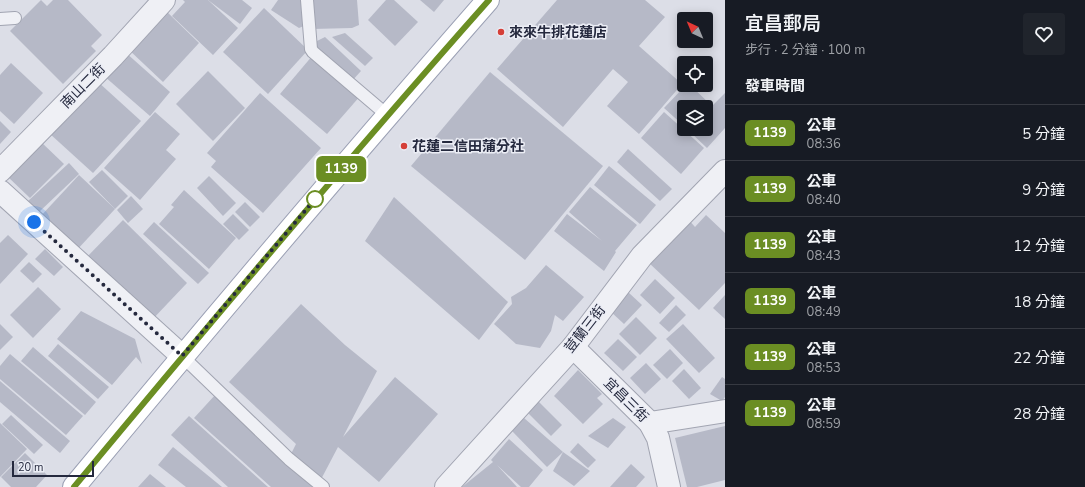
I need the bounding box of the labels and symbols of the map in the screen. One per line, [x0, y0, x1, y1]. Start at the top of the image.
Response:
north arrow [677, 12, 713, 48]
place label: 來來牛排花蓮店 [509, 23, 607, 42]
marker: 來來牛排花蓮店 [496, 27, 506, 37]
street label: 南山二街 [56, 59, 110, 113]
place label: 花蓮二信田蒲分社 [412, 137, 524, 156]
marker: 花蓮二信田蒲分社 [399, 141, 409, 151]
line badge: 1139 [313, 156, 369, 182]
unlabelled marker [306, 190, 324, 208]
your location [24, 212, 44, 232]
street label: 荳蘭三街 [560, 301, 610, 357]
street label: 宜昌三街 [599, 373, 653, 427]
scale bar [12, 459, 94, 478]

